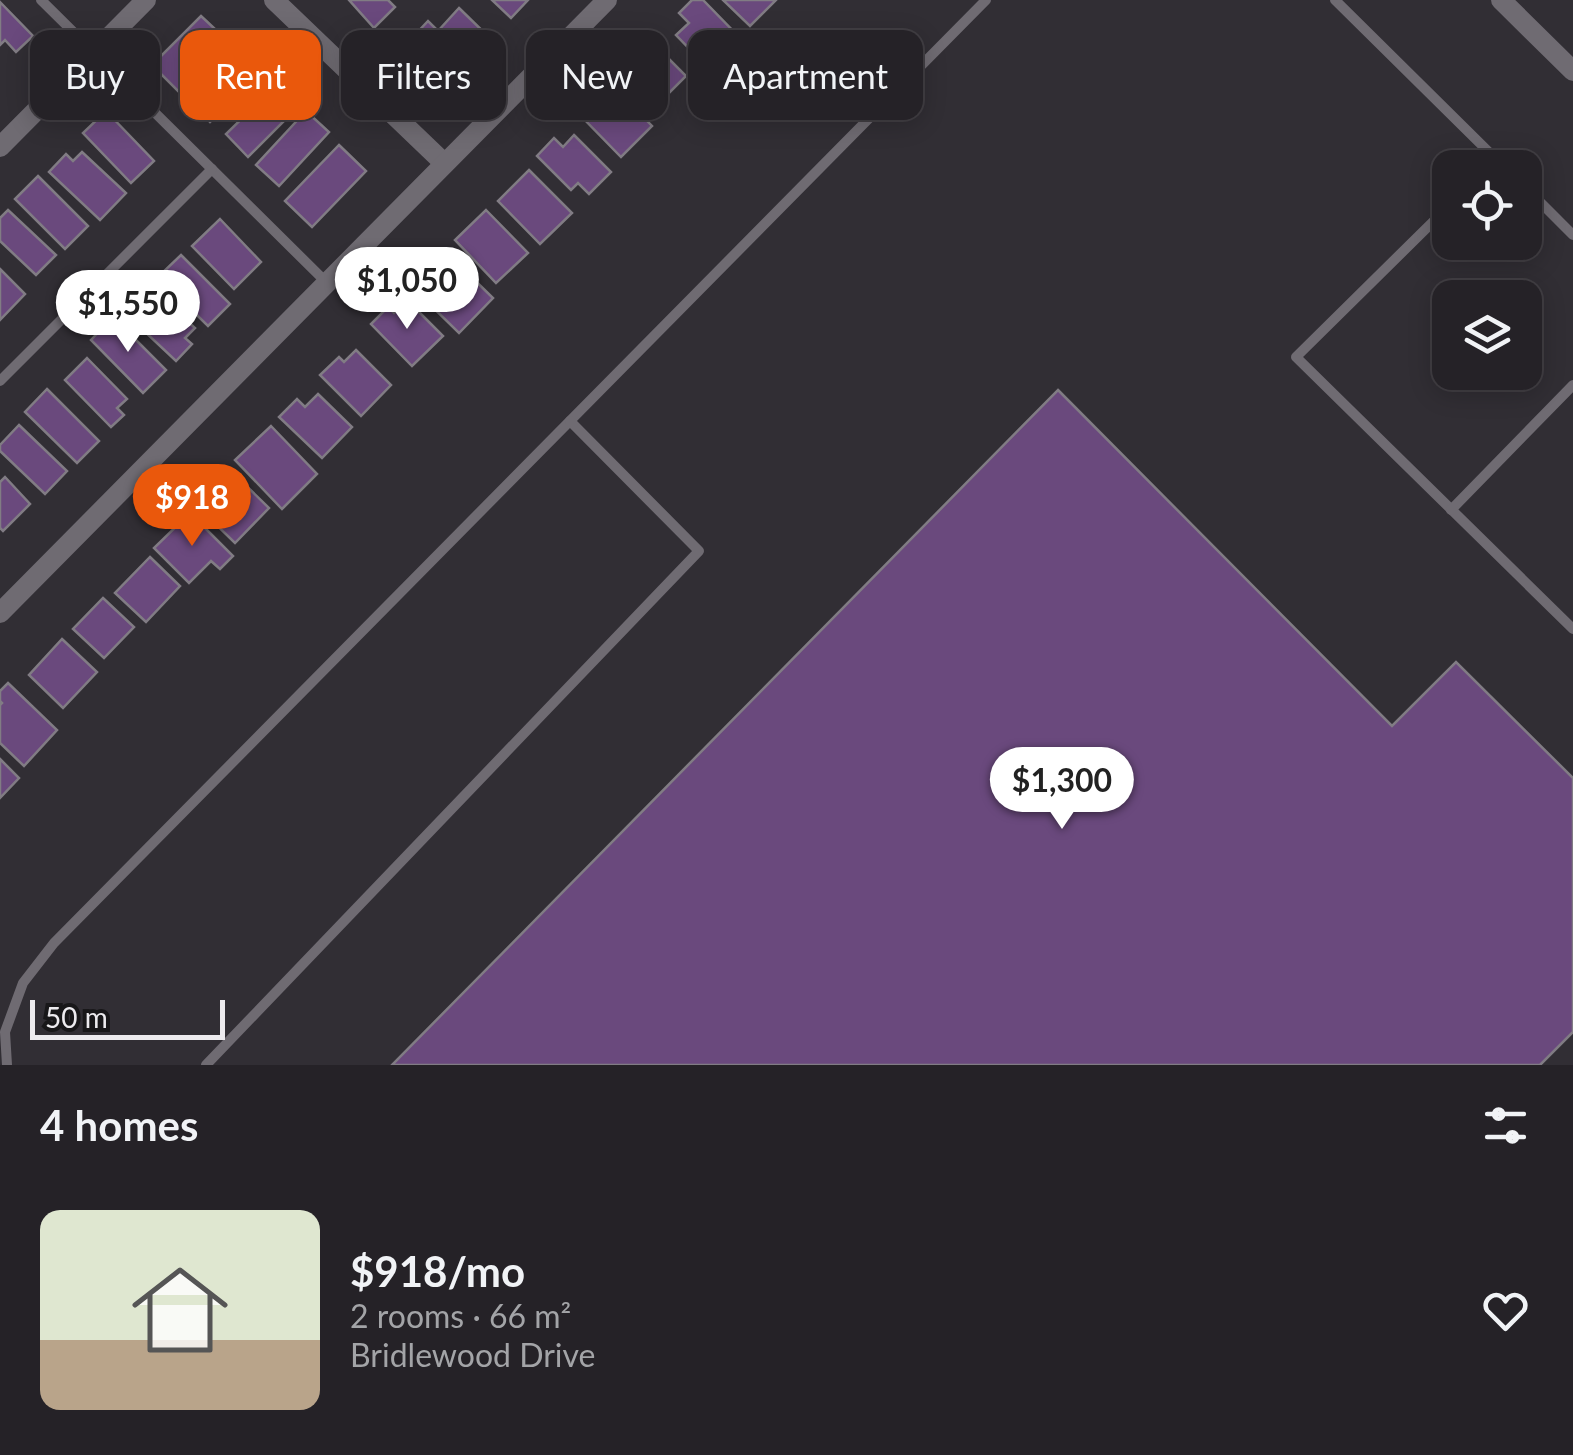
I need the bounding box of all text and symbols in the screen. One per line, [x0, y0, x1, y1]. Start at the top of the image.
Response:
chip: Buy [30, 30, 160, 120]
chip: Rent [180, 30, 321, 120]
chip: Filters [341, 30, 506, 120]
chip: New [526, 30, 668, 120]
chip: Apartment [688, 30, 923, 120]
map controls [1432, 150, 1542, 390]
button: locate [1432, 150, 1542, 260]
pin: $1,050 [326, 247, 488, 332]
text: $1,050 [357, 260, 457, 299]
pin: $1,550 [47, 270, 209, 355]
button: layers [1432, 280, 1542, 390]
text: $1,550 [78, 283, 178, 322]
pin: $918 [133, 464, 251, 549]
text: $918 [155, 477, 229, 516]
pin: $1,300 [981, 747, 1143, 832]
text: $1,300 [1012, 760, 1112, 799]
scale bar [30, 995, 225, 1040]
text: 50 m [45, 1000, 108, 1034]
icon: filters [1478, 1098, 1533, 1153]
text: 4 homes [40, 1100, 198, 1150]
text: $918/mo [350, 1246, 525, 1296]
icon: home [120, 1250, 240, 1370]
icon: heart [1478, 1283, 1533, 1338]
text: 2 rooms · 66 m² [350, 1296, 571, 1335]
text: Bridlewood Drive [350, 1335, 595, 1374]

